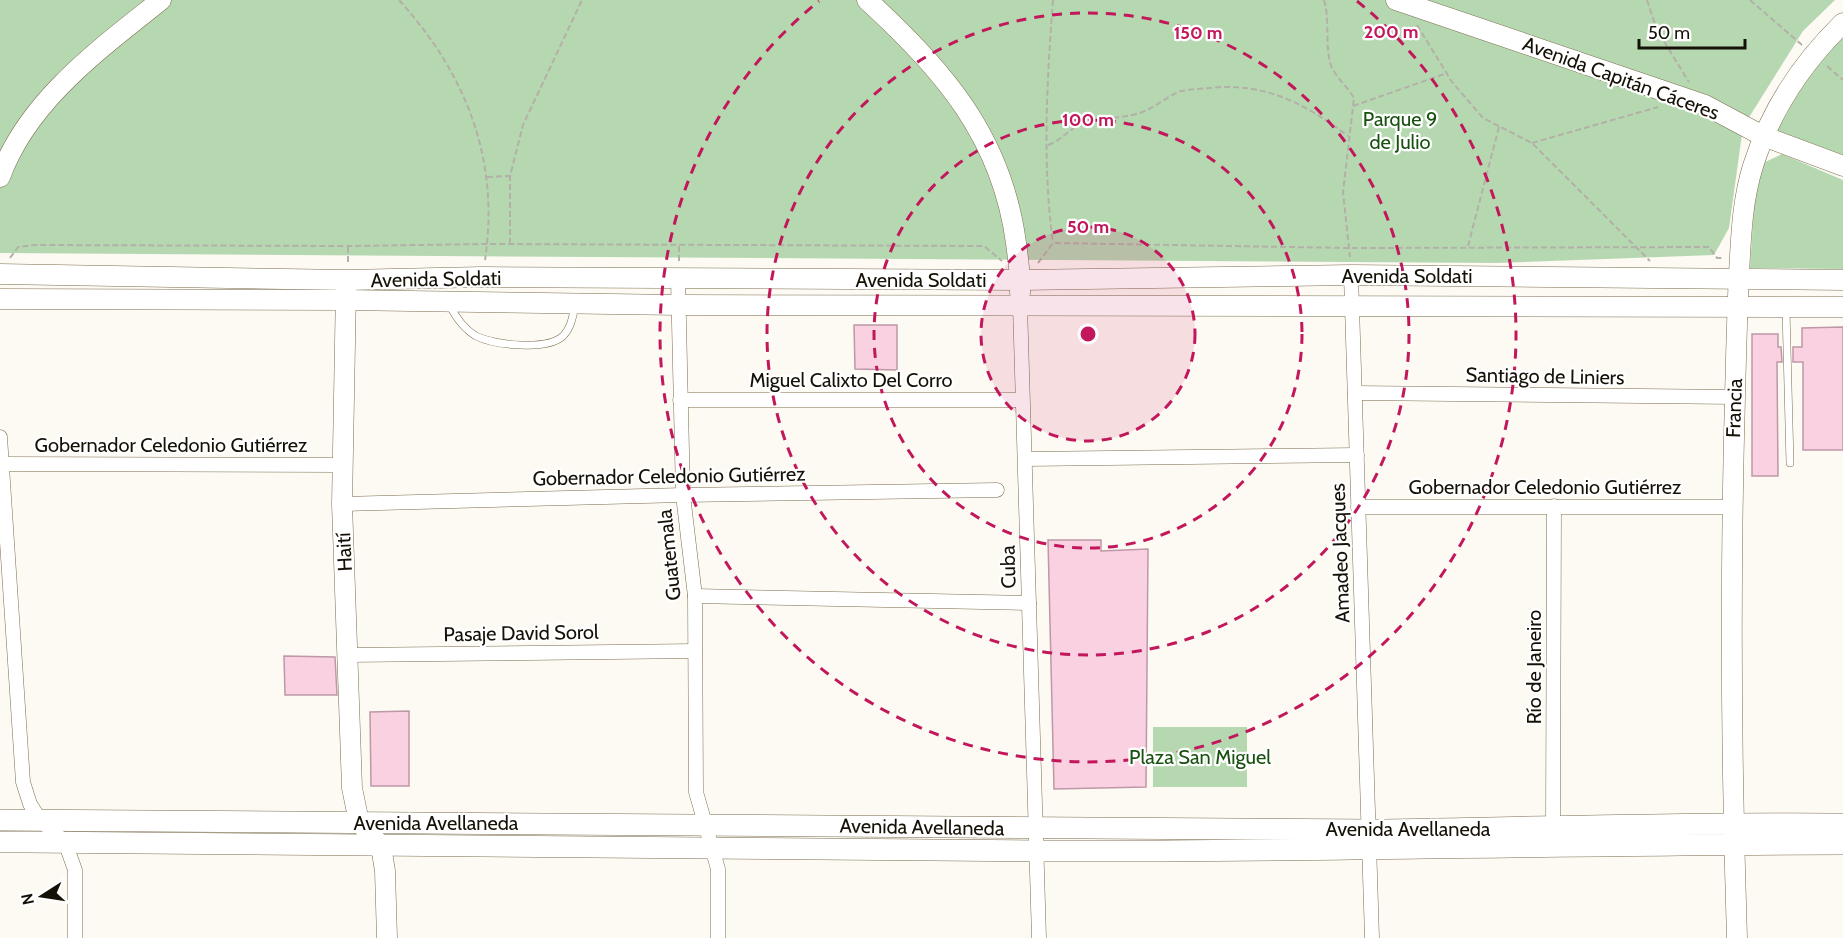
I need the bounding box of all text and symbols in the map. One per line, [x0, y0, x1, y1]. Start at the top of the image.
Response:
scale bar [1639, 12, 1746, 50]
text: 200 m [1364, 21, 1418, 43]
text: 150 m [1174, 22, 1222, 44]
text: 50 m [1648, 22, 1690, 44]
street label: Avenida Capitán Cáceres [1520, 31, 1722, 125]
park label: Parque 9 de Julio [1363, 107, 1437, 154]
text: 100 m [1062, 109, 1114, 131]
text: 50 m [1067, 216, 1109, 238]
street label: Avenida Soldati [1342, 264, 1472, 288]
street label: Avenida Soldati [370, 266, 502, 292]
street label: Avenida Soldati [856, 268, 986, 292]
centre of rings [1078, 324, 1098, 344]
street label: Santiago de Liniers [1465, 363, 1625, 389]
street label: Miguel Calixto Del Corro [750, 368, 953, 392]
street label: Francia [1721, 377, 1747, 438]
street label: Gobernador Celedonio Gutiérrez [35, 433, 307, 457]
street label: Gobernador Celedonio Gutiérrez [532, 462, 806, 490]
street label: Gobernador Celedonio Gutiérrez [1409, 475, 1681, 499]
street label: Amadeo Jacques [1326, 483, 1354, 623]
street label: Guatemala [652, 508, 686, 602]
street label: Haití [331, 532, 357, 572]
street label: Cuba [996, 545, 1020, 589]
street label: Río de Janeiro [1522, 610, 1546, 724]
street label: Pasaje David Sorol [443, 620, 599, 646]
park label: Plaza San Miguel [1129, 745, 1271, 769]
street label: Avenida Avellaneda [354, 811, 519, 835]
street label: Avenida Avellaneda [839, 814, 1005, 840]
street label: Avenida Avellaneda [1326, 817, 1491, 841]
north arrow [12, 866, 72, 926]
text: N [17, 892, 38, 907]

